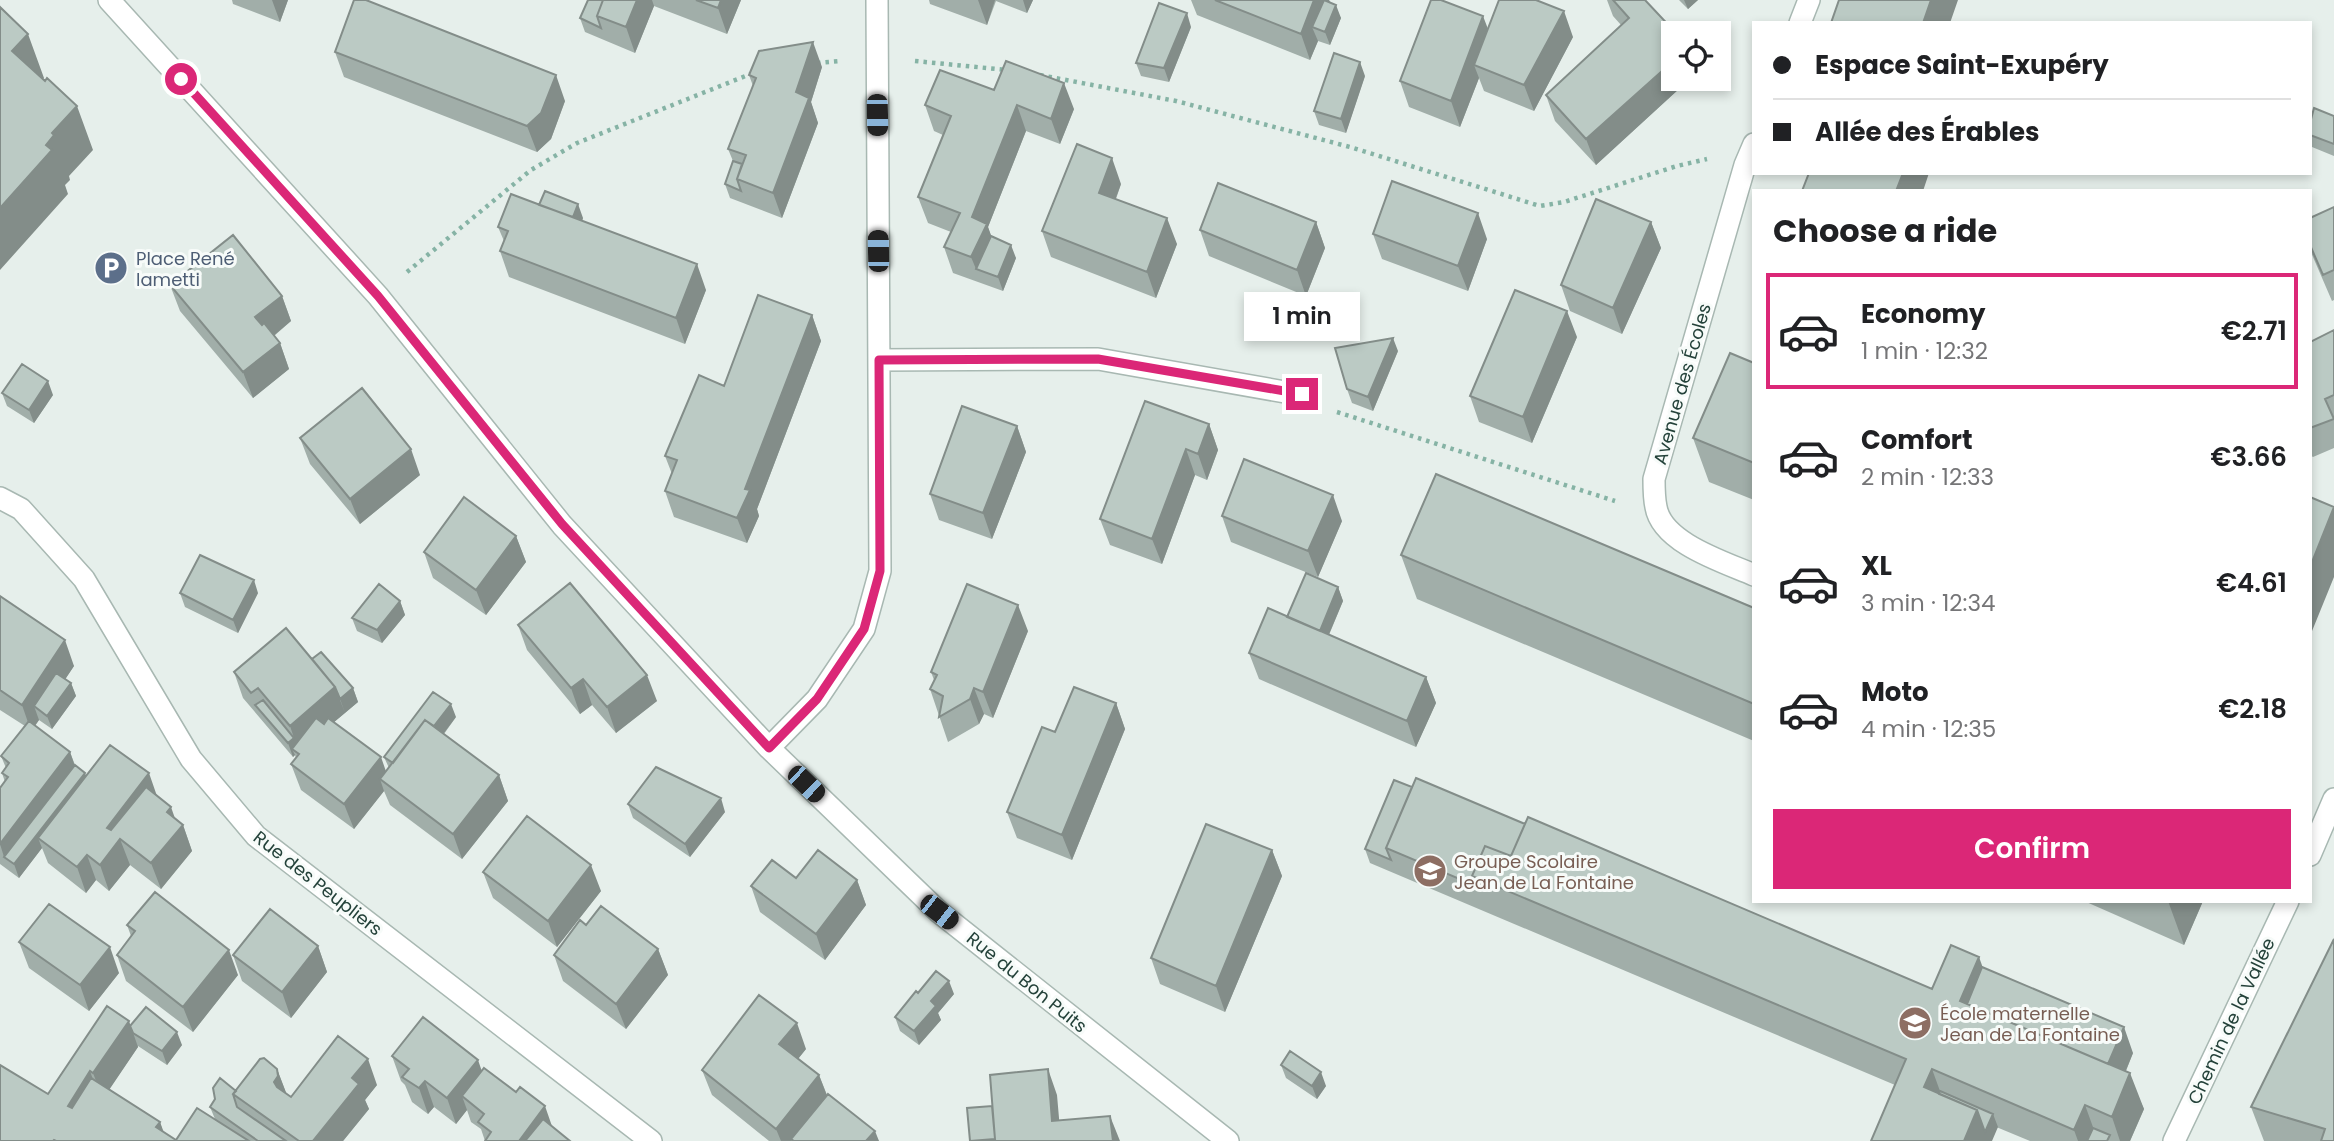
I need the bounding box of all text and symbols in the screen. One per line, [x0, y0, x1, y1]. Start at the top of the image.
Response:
map controls [1661, 21, 1731, 91]
button: locate [1661, 21, 1731, 91]
text: Espace Saint-Exupéry [1815, 47, 2109, 83]
route start [165, 63, 197, 95]
car [867, 94, 888, 136]
text: Allée des Érables [1815, 114, 2039, 150]
text: Choose a ride [1773, 208, 1997, 253]
car [868, 230, 889, 272]
place label: Place René Iametti [136, 246, 235, 292]
parking icon: Place René Iametti [92, 249, 130, 287]
callout: 1 min [1244, 292, 1360, 342]
text: Economy [1861, 296, 1985, 332]
text: 1 min [1272, 300, 1332, 332]
street label: Avenue des Écoles [1647, 300, 1717, 468]
icon: car [1777, 300, 1840, 363]
text: €2.71 [2221, 313, 2287, 349]
text: 1 min · 12:32 [1861, 335, 1988, 367]
route end [1286, 378, 1318, 410]
text: Comfort [1861, 422, 1973, 458]
icon: car [1777, 426, 1840, 489]
text: €3.66 [2211, 439, 2287, 475]
text: 2 min · 12:33 [1861, 461, 1994, 493]
text: XL [1861, 548, 1892, 584]
icon: car [1777, 552, 1840, 615]
text: €4.61 [2216, 565, 2287, 601]
text: 3 min · 12:34 [1861, 587, 1995, 619]
text: Moto [1861, 674, 1929, 710]
icon: car [1777, 678, 1840, 741]
text: €2.18 [2218, 691, 2287, 727]
text: 4 min · 12:35 [1861, 713, 1996, 745]
car [784, 762, 829, 806]
button: Confirm [1773, 809, 2291, 889]
street label: Rue des Peupliers [248, 825, 388, 941]
place label: Groupe Scolaire Jean de La Fontaine [1454, 849, 1634, 895]
school or university icon: Groupe Scolaire Jean de La Fontaine [1411, 852, 1449, 890]
car [916, 891, 963, 933]
street label: Rue du Bon Puits [962, 926, 1092, 1038]
street label: Chemin de la Vallée [2181, 934, 2281, 1108]
place label: École maternelle Jean de La Fontaine [1940, 1001, 2120, 1047]
school or university icon: École maternelle Jean de La Fontaine [1896, 1004, 1934, 1042]

